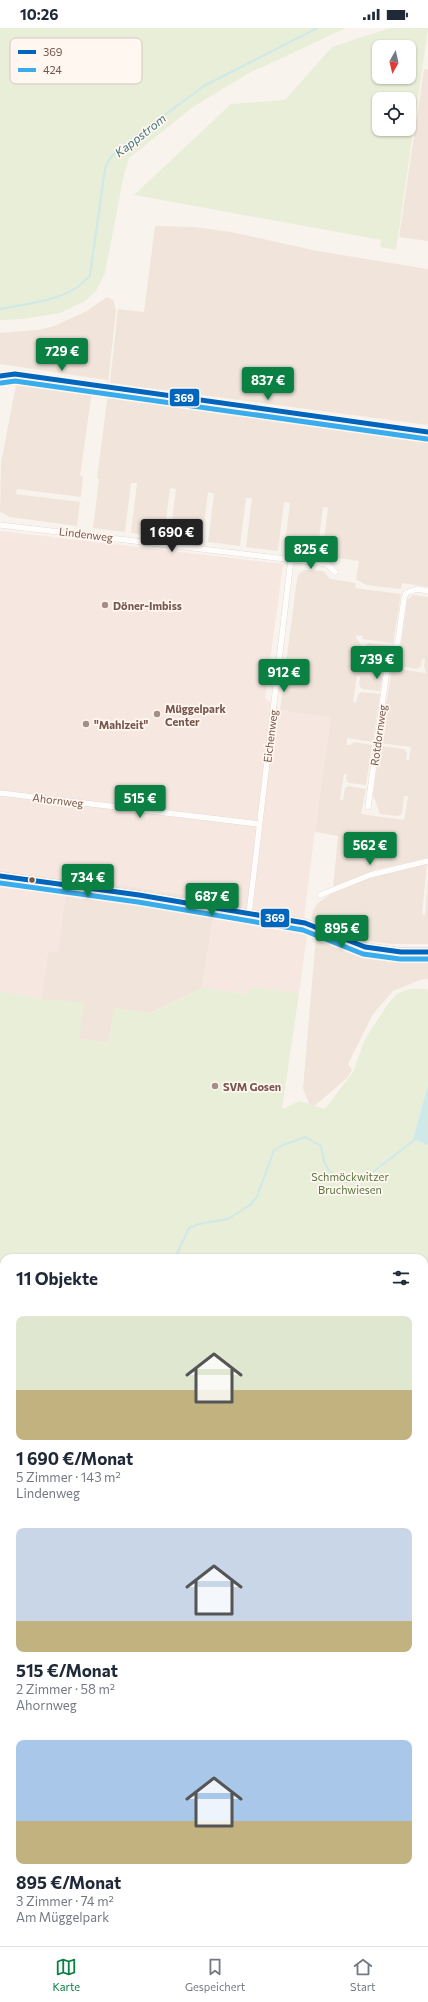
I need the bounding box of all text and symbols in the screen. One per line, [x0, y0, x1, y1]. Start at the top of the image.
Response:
text: 10:26 [20, 5, 58, 23]
legend [10, 38, 142, 84]
north arrow [372, 40, 416, 84]
map controls [372, 40, 416, 136]
text: 369 [43, 45, 63, 58]
text: 424 [43, 63, 62, 76]
button: locate [372, 92, 416, 136]
water label: Kappstrom [112, 111, 168, 159]
pin: 729 € [34, 338, 90, 372]
text: 729 € [45, 343, 79, 359]
pin: 837 € [240, 367, 296, 401]
text: 837 € [251, 372, 285, 388]
line badge: 369 [169, 388, 200, 407]
text: 369 [174, 391, 194, 404]
pin: 1 690 € [135, 519, 209, 553]
street label: Lindenweg [58, 524, 114, 544]
text: 1 690 € [150, 524, 194, 540]
pin: 825 € [283, 536, 339, 570]
text: 825 € [294, 541, 328, 557]
place label: Döner-Imbiss [113, 599, 182, 612]
marker: Döner-Imbiss [100, 600, 110, 610]
pin: 739 € [349, 646, 405, 680]
text: 739 € [360, 651, 394, 667]
pin: 912 € [256, 659, 312, 693]
text: 912 € [268, 664, 300, 680]
place label: Müggelpark Center [165, 702, 226, 728]
street label: Rotdornweg [367, 703, 389, 767]
marker: Müggelpark Center [152, 709, 162, 719]
street label: Eichenweg [260, 709, 280, 763]
place label: "Mahlzeit" [94, 718, 149, 731]
marker: "Mahlzeit" [81, 719, 91, 729]
pin: 515 € [112, 785, 168, 819]
street label: Ahornweg [32, 790, 84, 810]
text: 515 € [124, 790, 156, 806]
pin: 562 € [342, 832, 398, 866]
text: 562 € [353, 837, 387, 853]
pin: 734 € [60, 864, 116, 898]
text: 734 € [71, 869, 105, 885]
unlabelled marker [27, 875, 37, 885]
pin: 687 € [184, 883, 240, 917]
text: 687 € [195, 888, 229, 904]
line badge: 369 [260, 908, 290, 928]
text: 369 [265, 911, 285, 924]
pin: 895 € [314, 915, 370, 949]
text: 895 € [324, 920, 360, 936]
place label: SVM Gosen [223, 1080, 281, 1093]
marker: SVM Gosen [210, 1081, 220, 1091]
park label: Schmöckwitzer Bruchwiesen [311, 1170, 389, 1196]
icon: filters [390, 1267, 412, 1289]
text: 11 Objekte [16, 1268, 98, 1289]
icon: home [178, 1342, 250, 1414]
text: 1 690 €/Monat [16, 1448, 133, 1469]
text: 5 Zimmer · 143 m² [16, 1469, 121, 1485]
text: Lindenweg [16, 1485, 80, 1501]
icon: home [178, 1554, 250, 1626]
text: 515 €/Monat [16, 1660, 118, 1681]
text: 2 Zimmer · 58 m² [16, 1681, 115, 1697]
text: Ahornweg [16, 1697, 77, 1713]
icon: home [178, 1766, 250, 1838]
text: 895 €/Monat [16, 1872, 121, 1893]
text: 3 Zimmer · 74 m² [16, 1893, 114, 1909]
text: Am Müggelpark [16, 1909, 109, 1925]
tab: Karte [52, 1956, 80, 1993]
tab: Gespeichert [185, 1956, 245, 1993]
tab: Start [350, 1956, 376, 1993]

